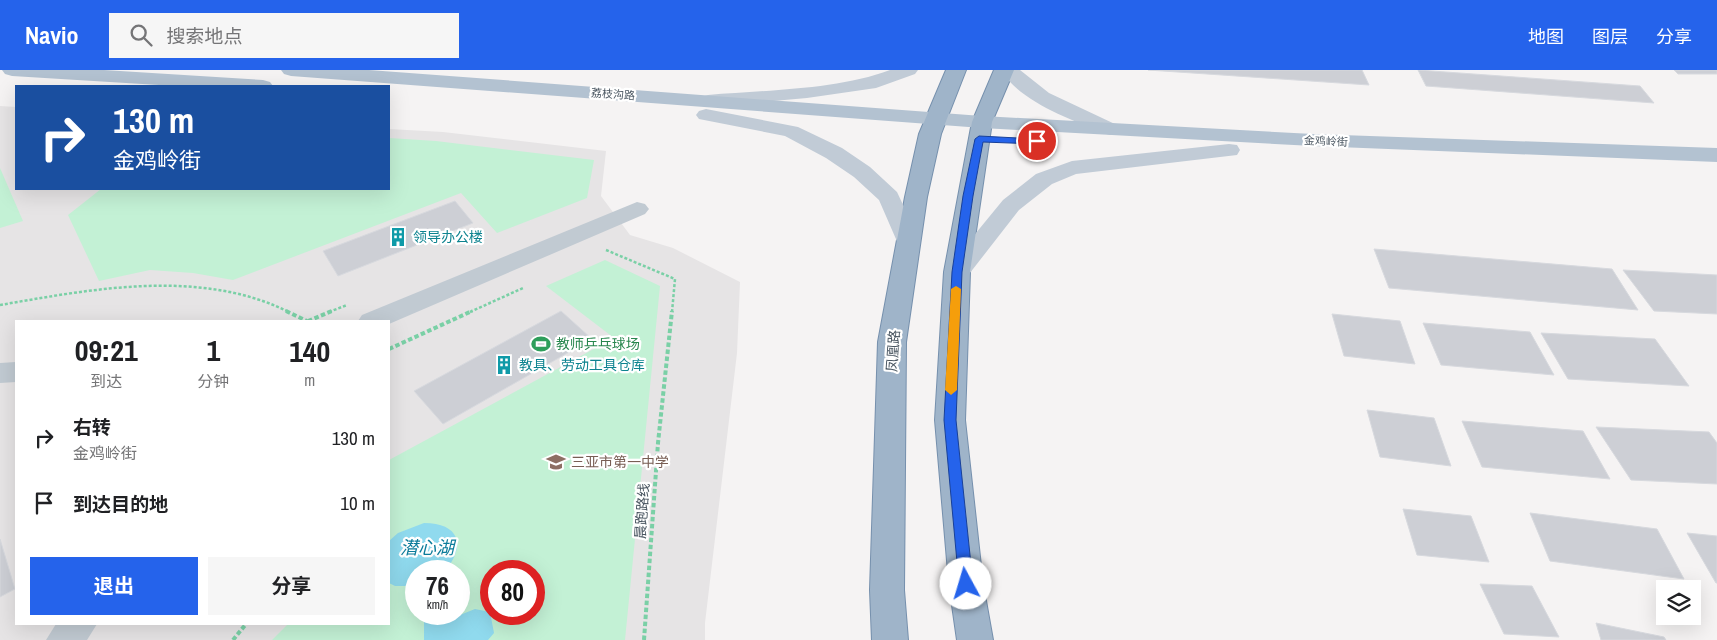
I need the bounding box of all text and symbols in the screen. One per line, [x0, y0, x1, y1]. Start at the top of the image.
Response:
search box [109, 13, 459, 58]
text: Navio [25, 19, 79, 51]
icon: search [127, 21, 155, 49]
text: 搜索地点 [167, 23, 243, 49]
text: 地图 [1528, 24, 1564, 49]
text: 图层 [1592, 24, 1628, 49]
text: 分享 [1656, 24, 1692, 49]
street label: 荔枝沟路 [591, 85, 635, 103]
text: 130 m [113, 97, 194, 144]
icon: right [30, 105, 95, 170]
pin [1016, 120, 1058, 162]
icon: arrive [1023, 127, 1051, 155]
street label: 金鸡岭街 [1304, 133, 1348, 149]
text: 金鸡岭街 [113, 145, 201, 175]
building icon: 领导办公楼 [387, 226, 409, 248]
place label: 领导办公楼 [413, 228, 483, 246]
street label: 凤凰路 [883, 329, 903, 373]
text: 09:21 [75, 330, 138, 370]
text: 1 [207, 330, 220, 370]
text: 140 [289, 331, 330, 371]
sports icon: 教师乒乓球场 [530, 333, 552, 355]
place label: 教师乒乓球场 [556, 335, 640, 353]
building icon: 教具、劳动工具仓库 [493, 354, 515, 376]
place label: 教具、劳动工具仓库 [519, 356, 645, 374]
text: m [304, 369, 315, 391]
text: 到达 [90, 370, 122, 392]
text: 分钟 [197, 370, 229, 392]
text: 右转 [73, 414, 111, 440]
icon: right [30, 424, 58, 452]
text: 130 m [332, 425, 375, 451]
text: 金鸡岭街 [73, 442, 137, 464]
school or university icon: 三亚市第一中学 [545, 451, 567, 473]
place label: 三亚市第一中学 [571, 453, 669, 471]
street label: 晨跑路线 [631, 482, 653, 540]
icon: arrive [30, 489, 58, 517]
text: 10 m [340, 490, 375, 516]
text: 到达目的地 [73, 491, 168, 517]
water label: 潜心湖 [400, 535, 457, 560]
button: 退出 [30, 557, 198, 615]
button: 分享 [208, 557, 375, 615]
position arrow [939, 557, 991, 609]
speed limit sign: 80 [480, 560, 545, 625]
text: 76 [426, 569, 449, 603]
map controls [1656, 580, 1701, 625]
button: layers [1656, 580, 1701, 625]
text: km/h [427, 597, 448, 613]

